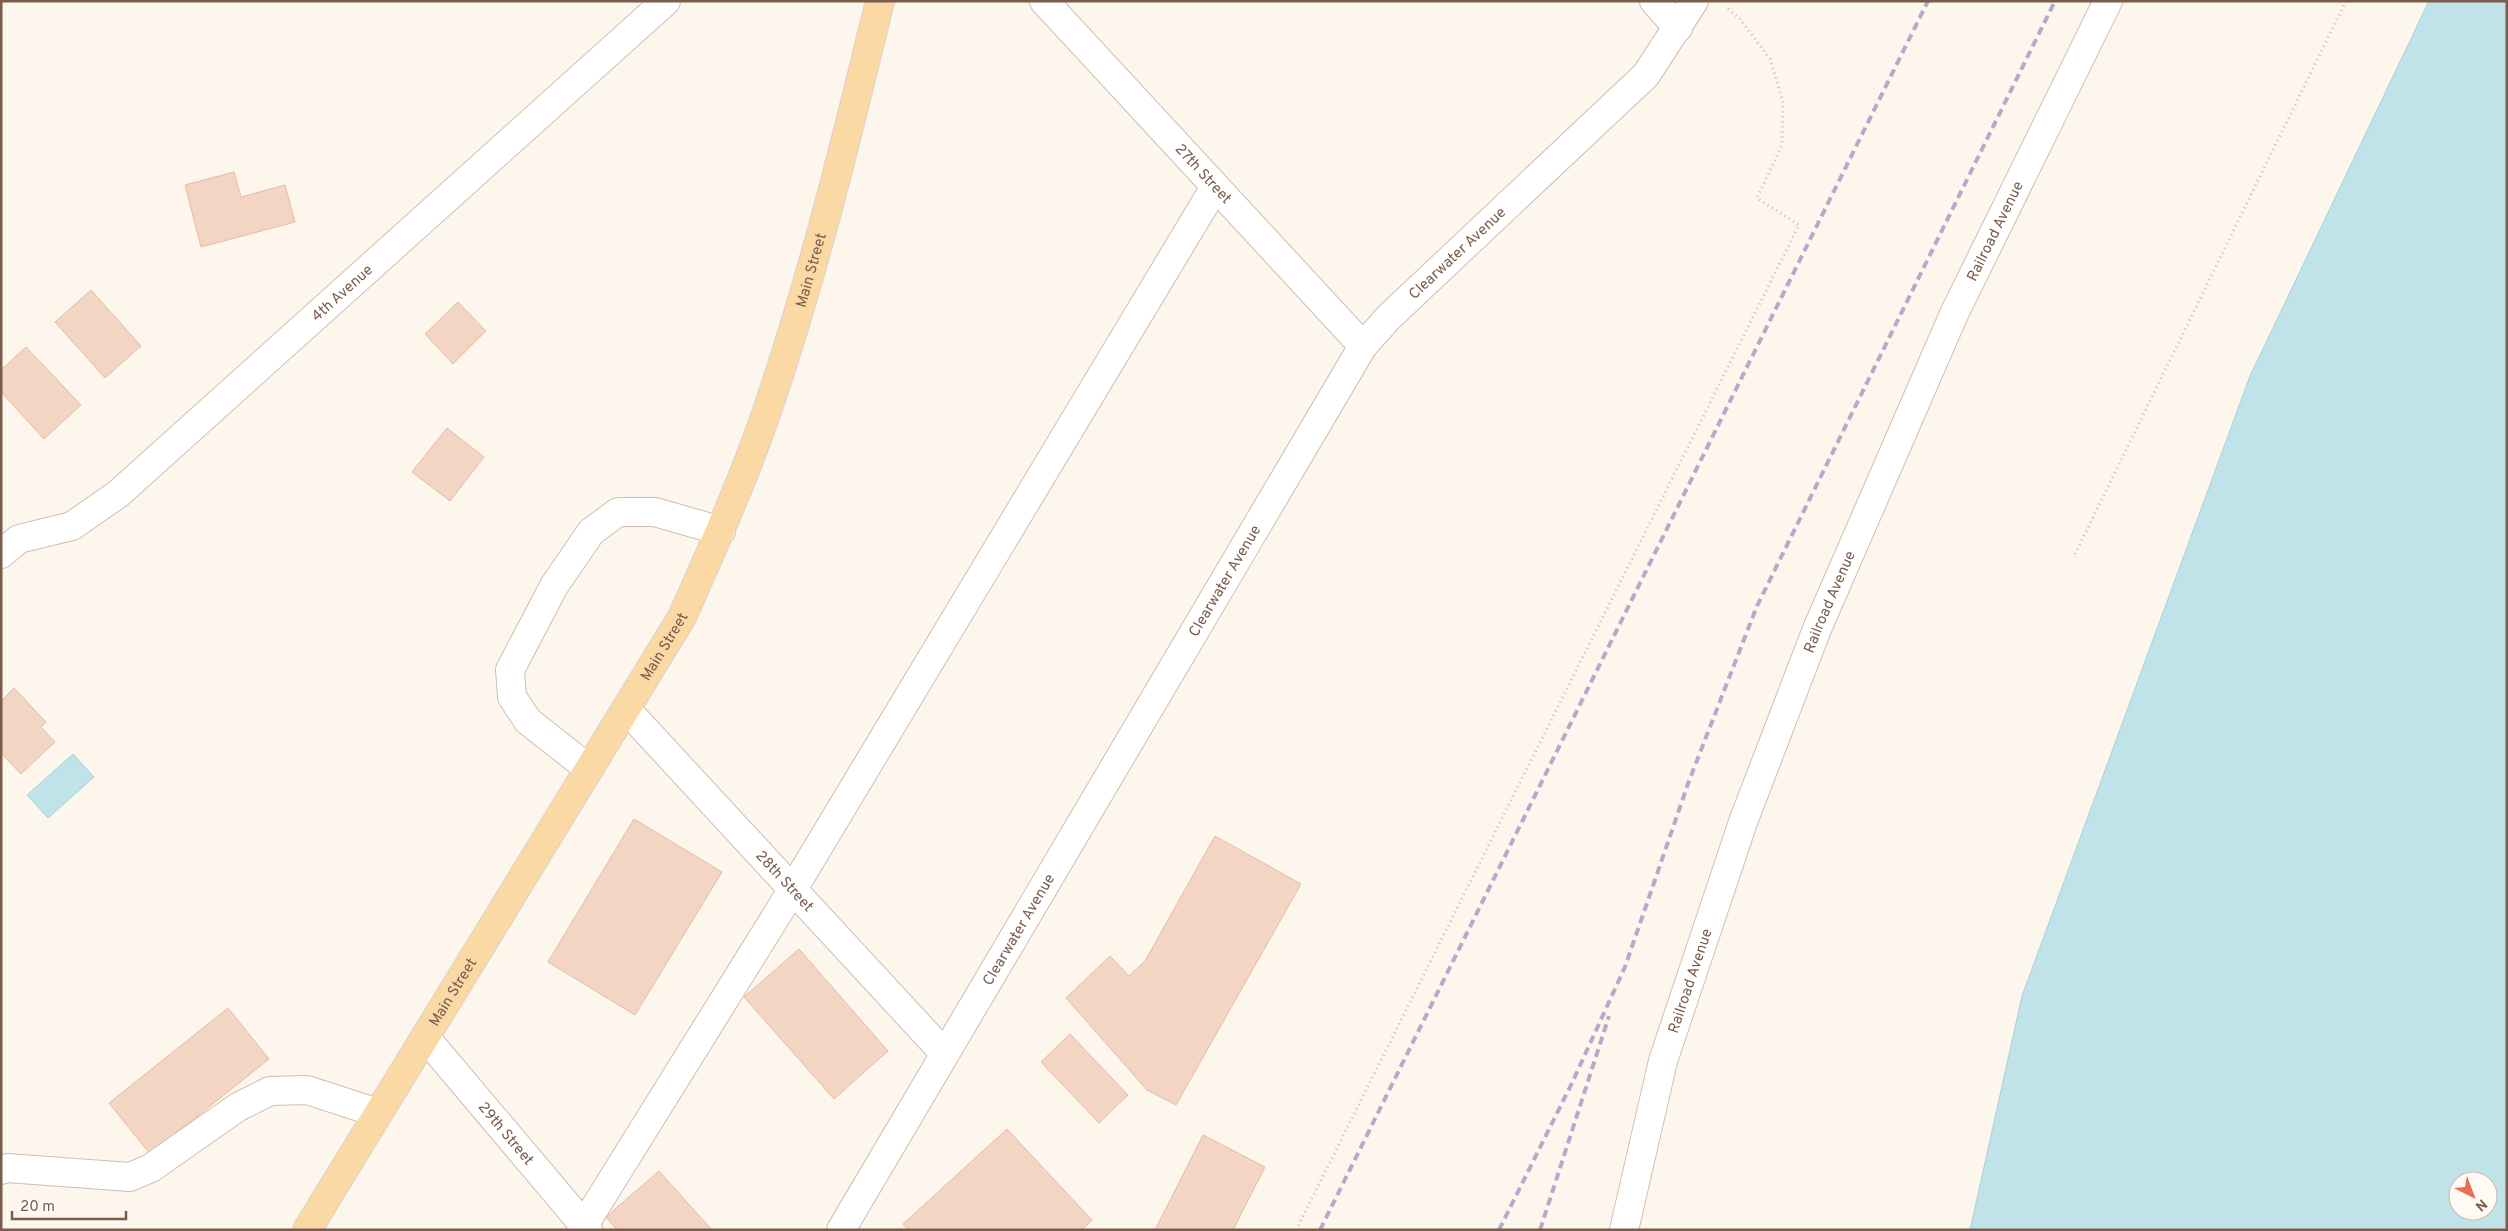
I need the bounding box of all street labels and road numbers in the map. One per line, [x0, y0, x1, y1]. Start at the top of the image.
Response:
street label: 27th Street [1170, 141, 1235, 209]
street label: Railroad Avenue [1963, 179, 2029, 285]
street label: Clearwater Avenue [1405, 204, 1511, 304]
street label: Main Street [792, 231, 832, 310]
street label: 4th Avenue [308, 261, 377, 326]
street label: Clearwater Avenue [1185, 522, 1266, 641]
street label: Railroad Avenue [1801, 548, 1861, 656]
street label: Main Street [637, 610, 694, 685]
street label: 28th Street [751, 847, 817, 916]
street label: Clearwater Avenue [979, 871, 1060, 990]
street label: Railroad Avenue [1665, 926, 1718, 1036]
street label: Main Street [426, 955, 482, 1030]
street label: 29th Street [473, 1099, 537, 1170]

